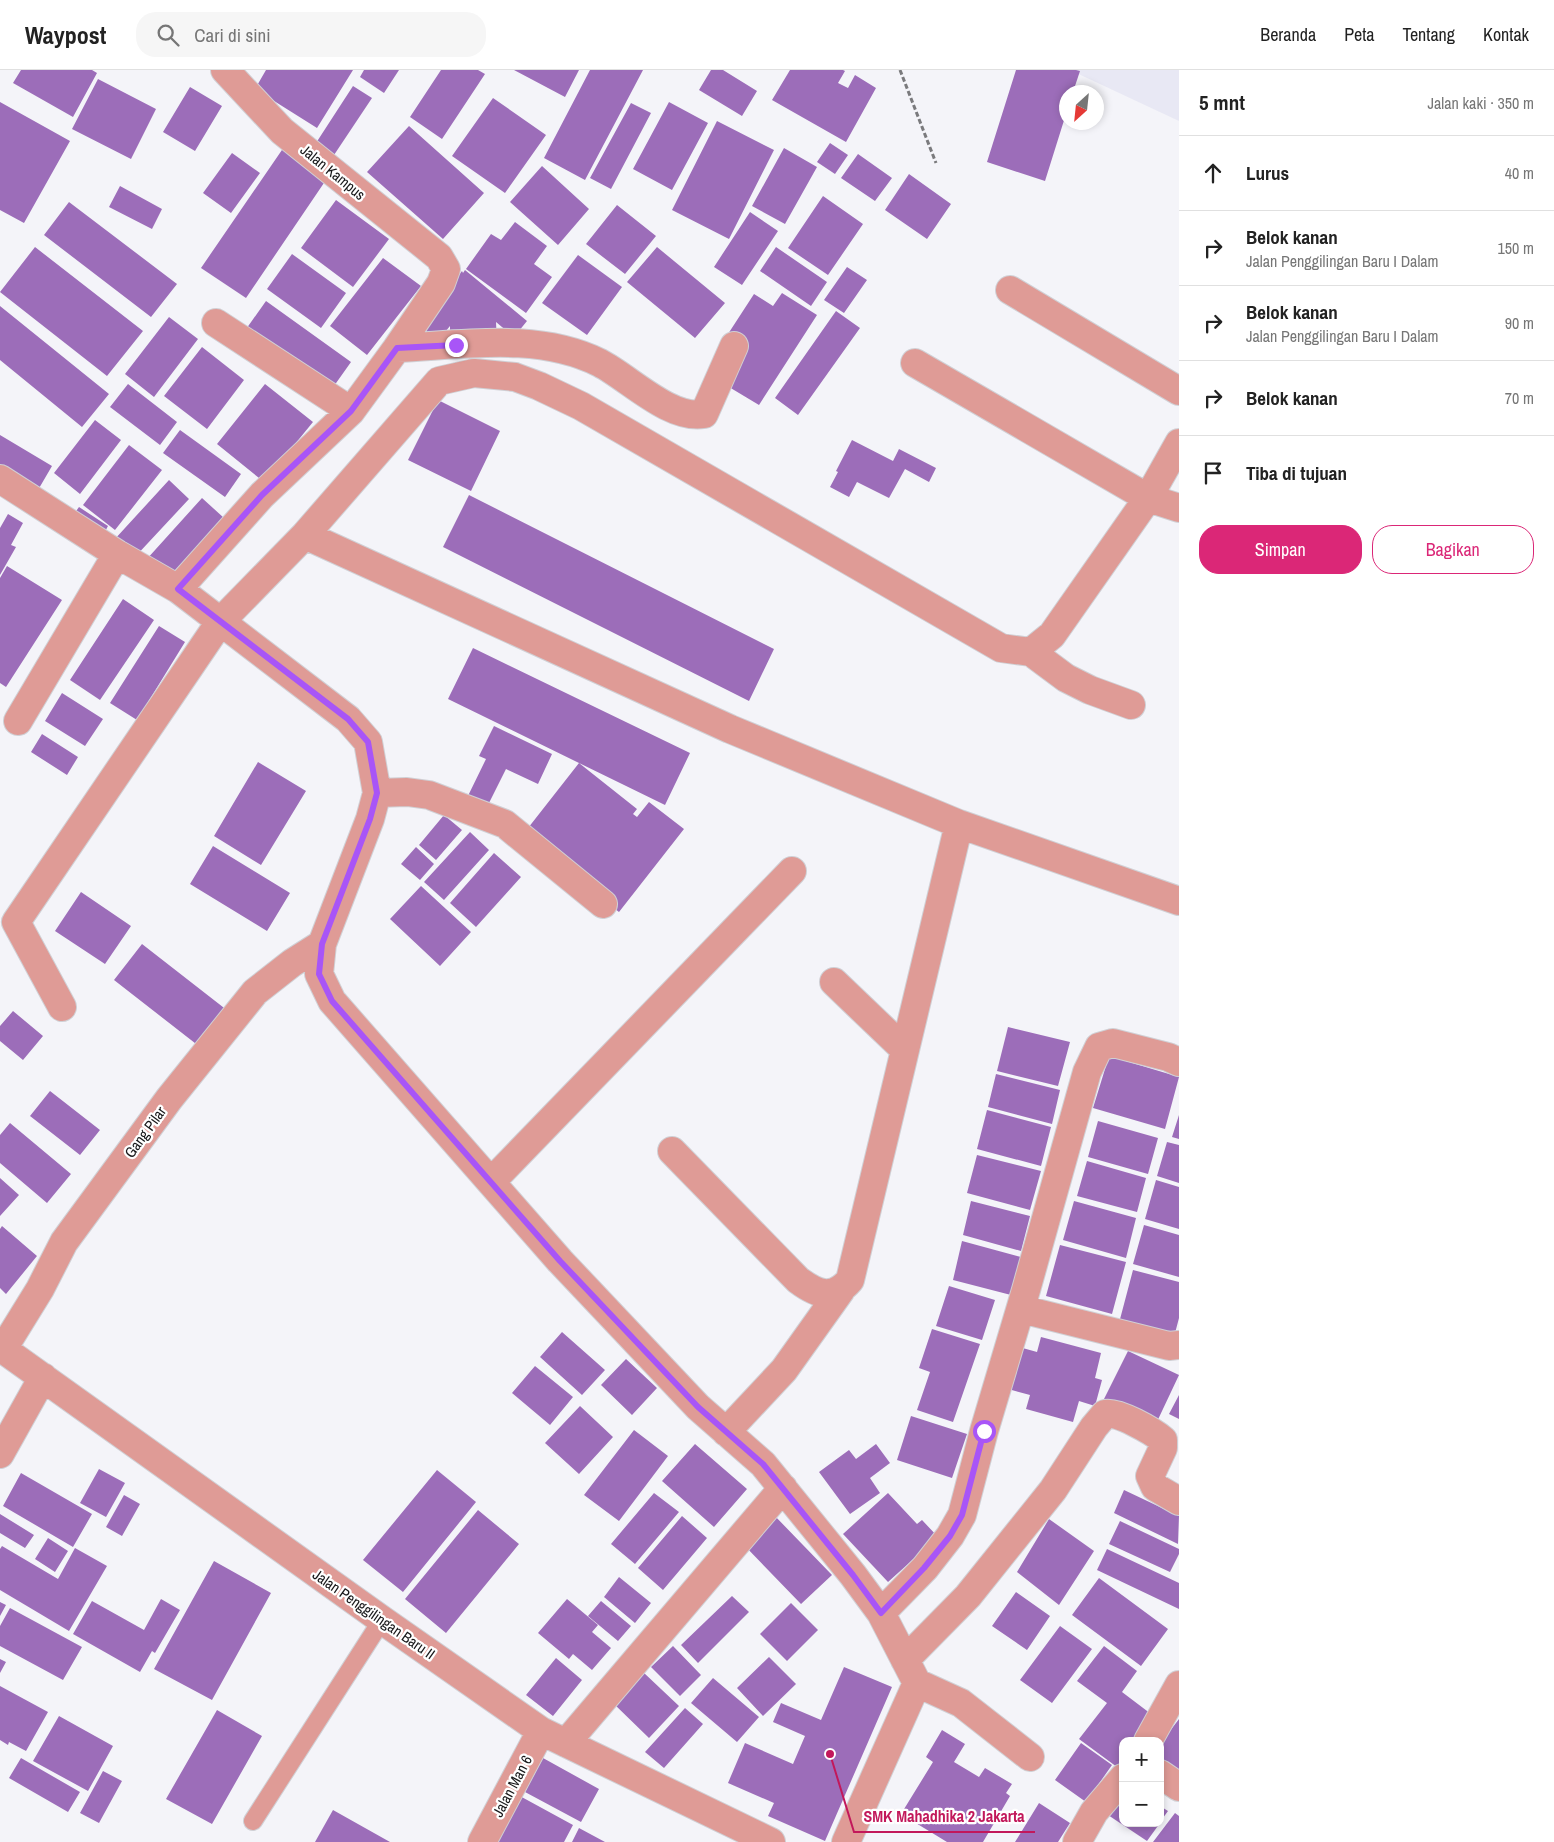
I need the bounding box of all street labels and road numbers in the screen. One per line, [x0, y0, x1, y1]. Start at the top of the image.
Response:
street label: Jalan Kampus [296, 139, 370, 205]
street label: Gang Pilar [119, 1102, 171, 1162]
street label: Jalan Penggilingan Baru II [309, 1564, 439, 1664]
street label: Jalan Man 6 [487, 1751, 537, 1821]

